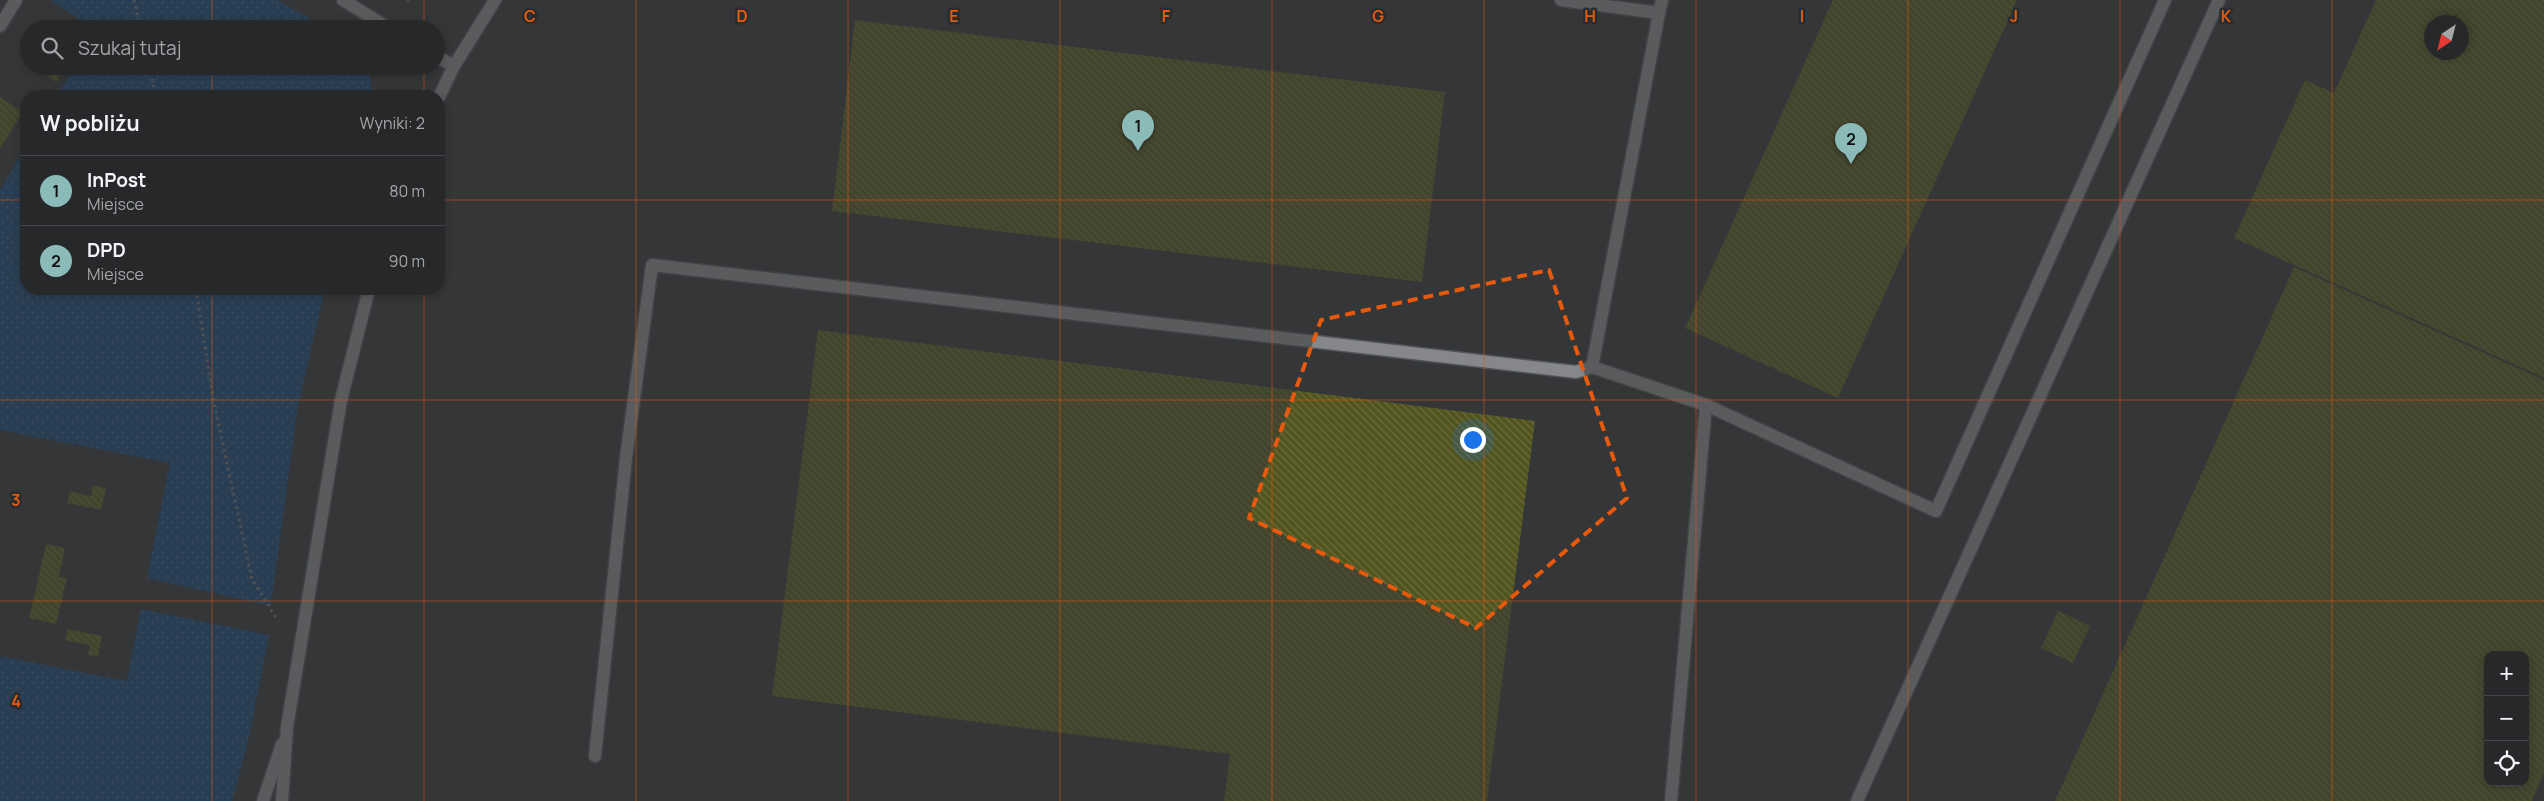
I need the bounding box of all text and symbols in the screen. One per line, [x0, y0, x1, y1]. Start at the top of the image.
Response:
text: C [524, 5, 536, 27]
text: D [736, 5, 748, 27]
text: E [949, 5, 959, 27]
text: F [1162, 5, 1171, 27]
text: G [1372, 5, 1384, 27]
text: H [1584, 5, 1596, 27]
text: I [1800, 5, 1804, 27]
text: J [2010, 5, 2018, 27]
text: K [2221, 5, 2232, 27]
north arrow [2424, 15, 2469, 60]
search box [20, 20, 445, 75]
icon: search [38, 34, 66, 62]
text: Szukaj tutaj [78, 35, 181, 61]
text: W pobliżu [40, 109, 140, 137]
pin: 1 [1122, 110, 1154, 151]
text: Wyniki: 2 [360, 112, 425, 134]
pin: 2 [1835, 123, 1867, 164]
text: InPost [87, 167, 146, 193]
text: 1 [52, 180, 60, 202]
text: 80 m [389, 180, 425, 202]
text: Miejsce [87, 193, 144, 215]
text: DPD [87, 237, 126, 263]
text: 2 [51, 250, 61, 272]
text: 90 m [389, 250, 425, 272]
text: Miejsce [87, 263, 144, 285]
your location [1460, 427, 1486, 453]
text: 3 [11, 489, 21, 511]
map controls [2484, 651, 2529, 786]
button: + [2484, 651, 2529, 696]
text: 4 [11, 690, 21, 712]
button: − [2484, 696, 2529, 741]
button: locate [2484, 741, 2529, 786]

